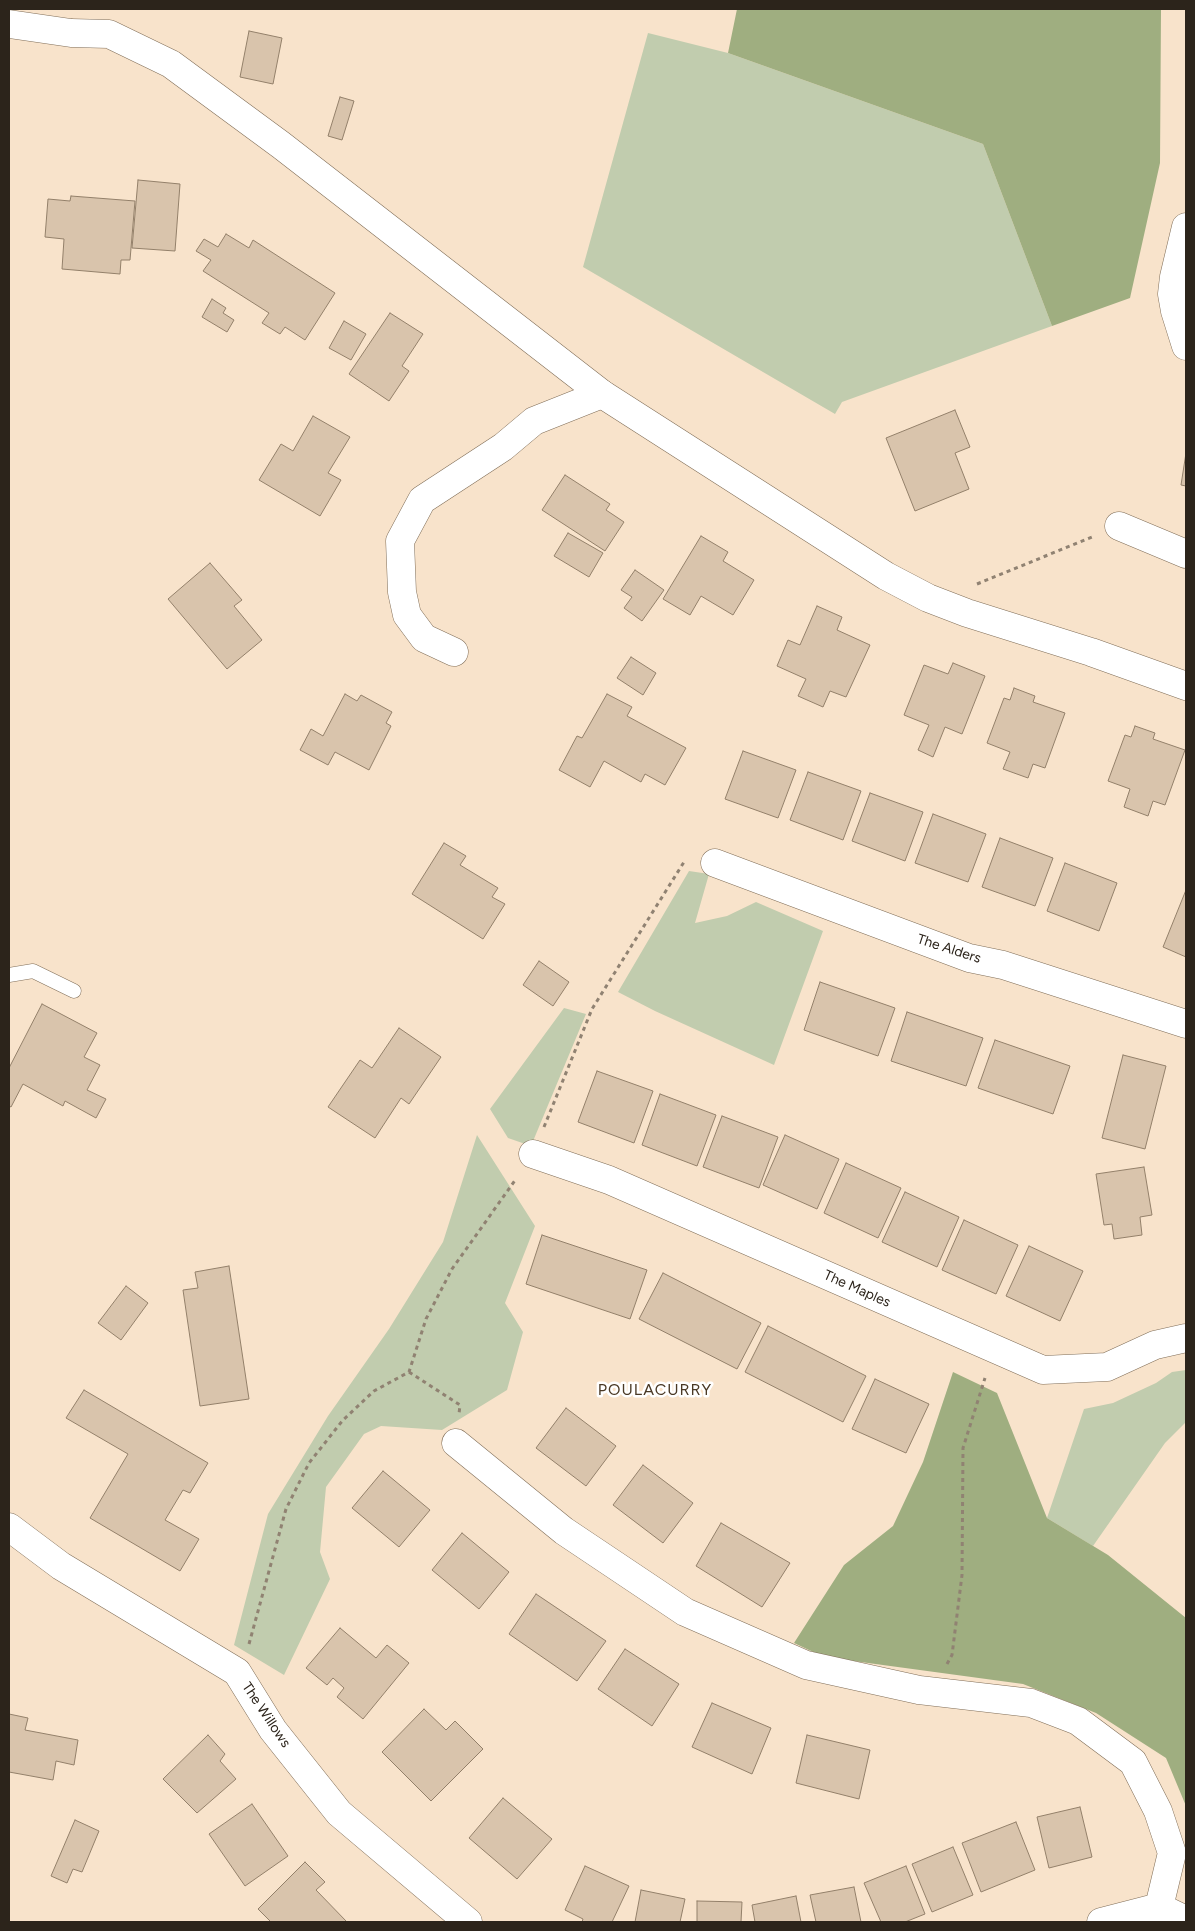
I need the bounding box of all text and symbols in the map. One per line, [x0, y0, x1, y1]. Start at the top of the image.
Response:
street label: The Alders [915, 931, 983, 967]
street label: The Maples [821, 1267, 893, 1311]
district label: POULACURRY [597, 1380, 713, 1400]
street label: The Willows [238, 1679, 294, 1751]

